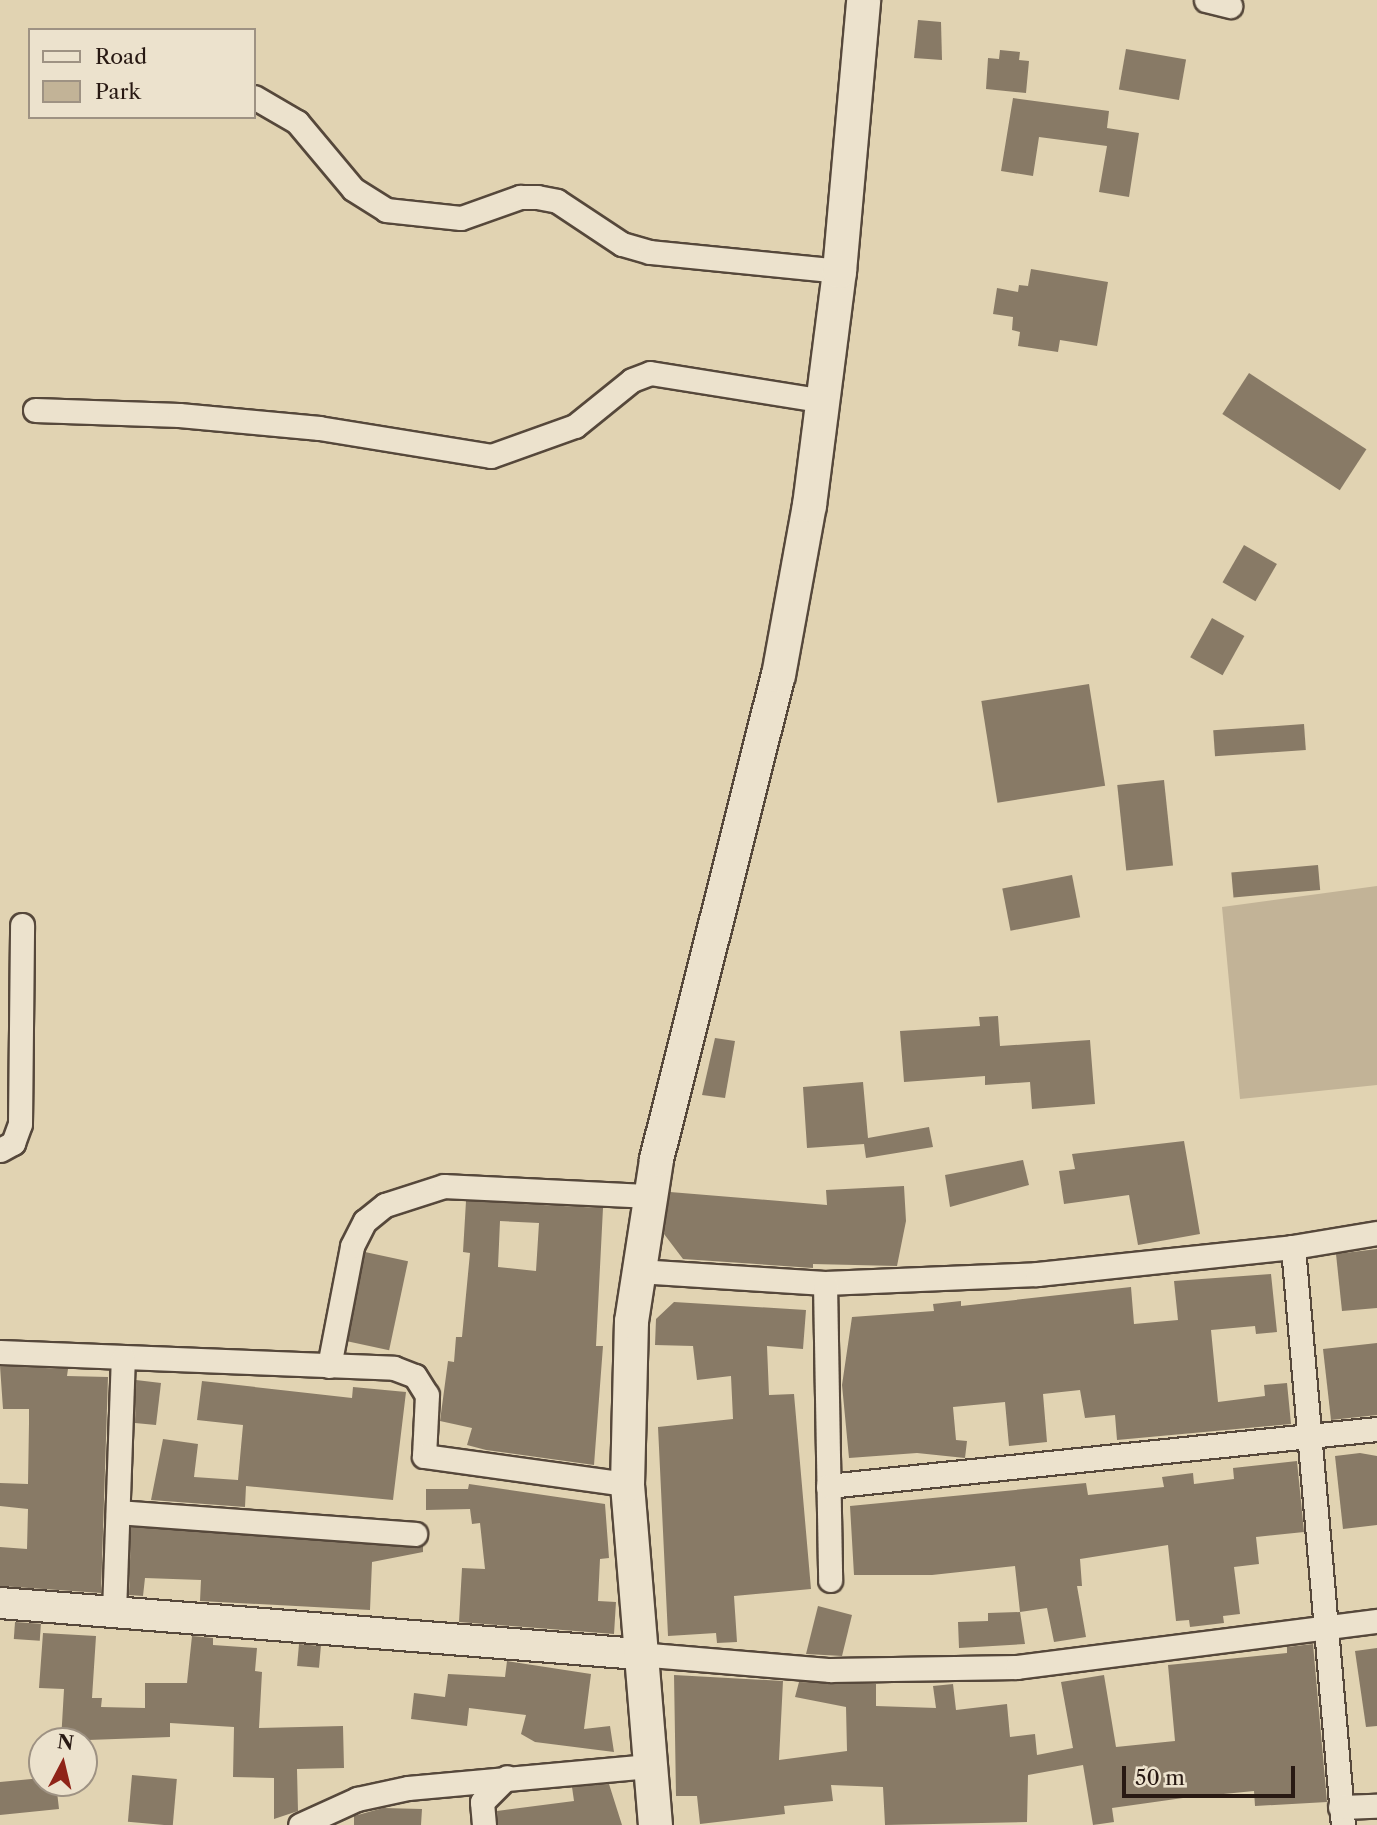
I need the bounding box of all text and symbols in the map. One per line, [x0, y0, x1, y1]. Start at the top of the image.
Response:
legend [28, 28, 256, 119]
text: Road [95, 44, 147, 69]
text: Park [95, 79, 141, 104]
north arrow [28, 1727, 98, 1797]
text: N [56, 1730, 75, 1755]
scale bar [1125, 1752, 1298, 1796]
text: 50 m [1135, 1765, 1185, 1790]

